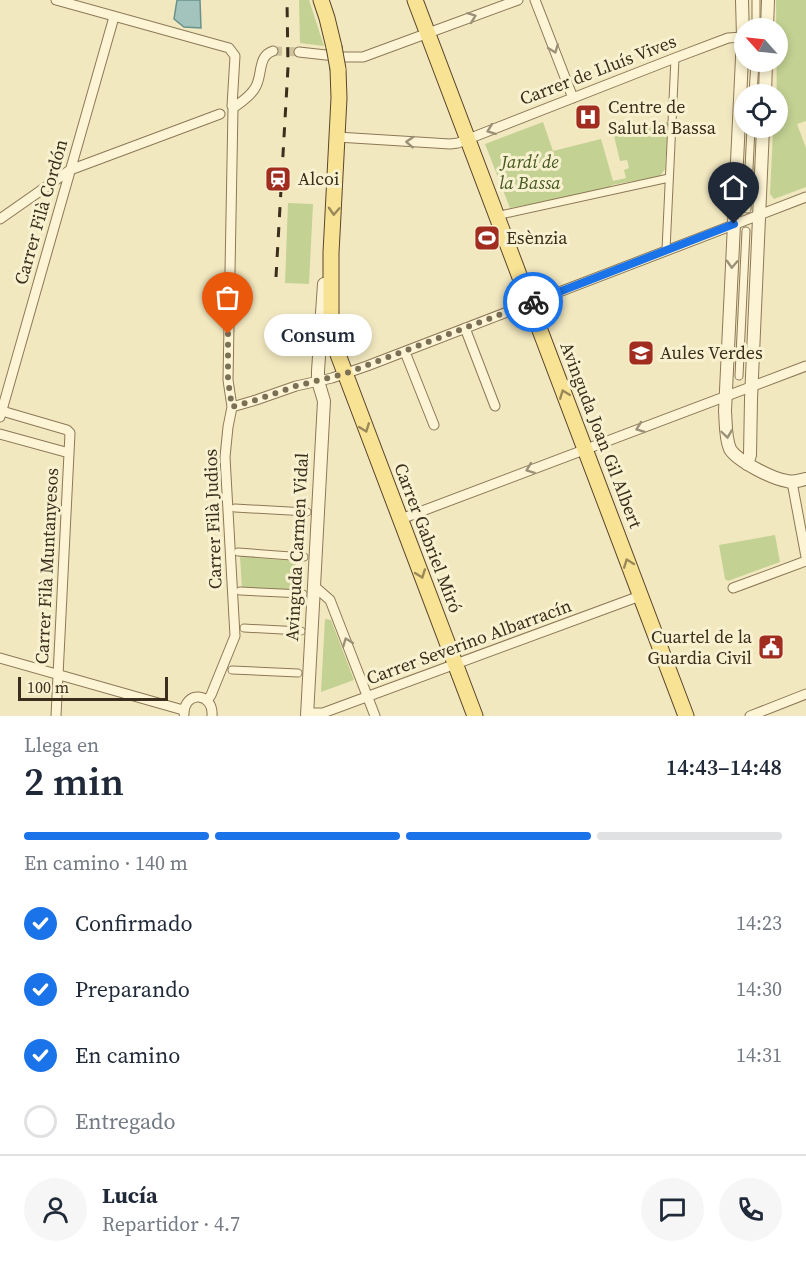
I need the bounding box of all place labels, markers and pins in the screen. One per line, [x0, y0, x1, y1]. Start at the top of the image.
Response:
place label: Centre de Salut la Bassa [608, 94, 717, 140]
hospital icon: Centre de Salut la Bassa [573, 102, 603, 132]
pin [708, 162, 759, 224]
station icon: Alcoi [263, 164, 293, 194]
place label: Alcoi [298, 166, 339, 191]
sports icon: Esènzia [472, 223, 502, 253]
place label: Esènzia [506, 225, 568, 250]
pin [202, 272, 253, 334]
callout: Consum [264, 313, 372, 355]
school or university icon: Aules Verdes [626, 338, 656, 368]
place label: Aules Verdes [660, 340, 763, 365]
place label: Cuartel de la Guardia Civil [648, 624, 753, 670]
public building icon: Cuartel de la Guardia Civil [756, 632, 786, 662]

